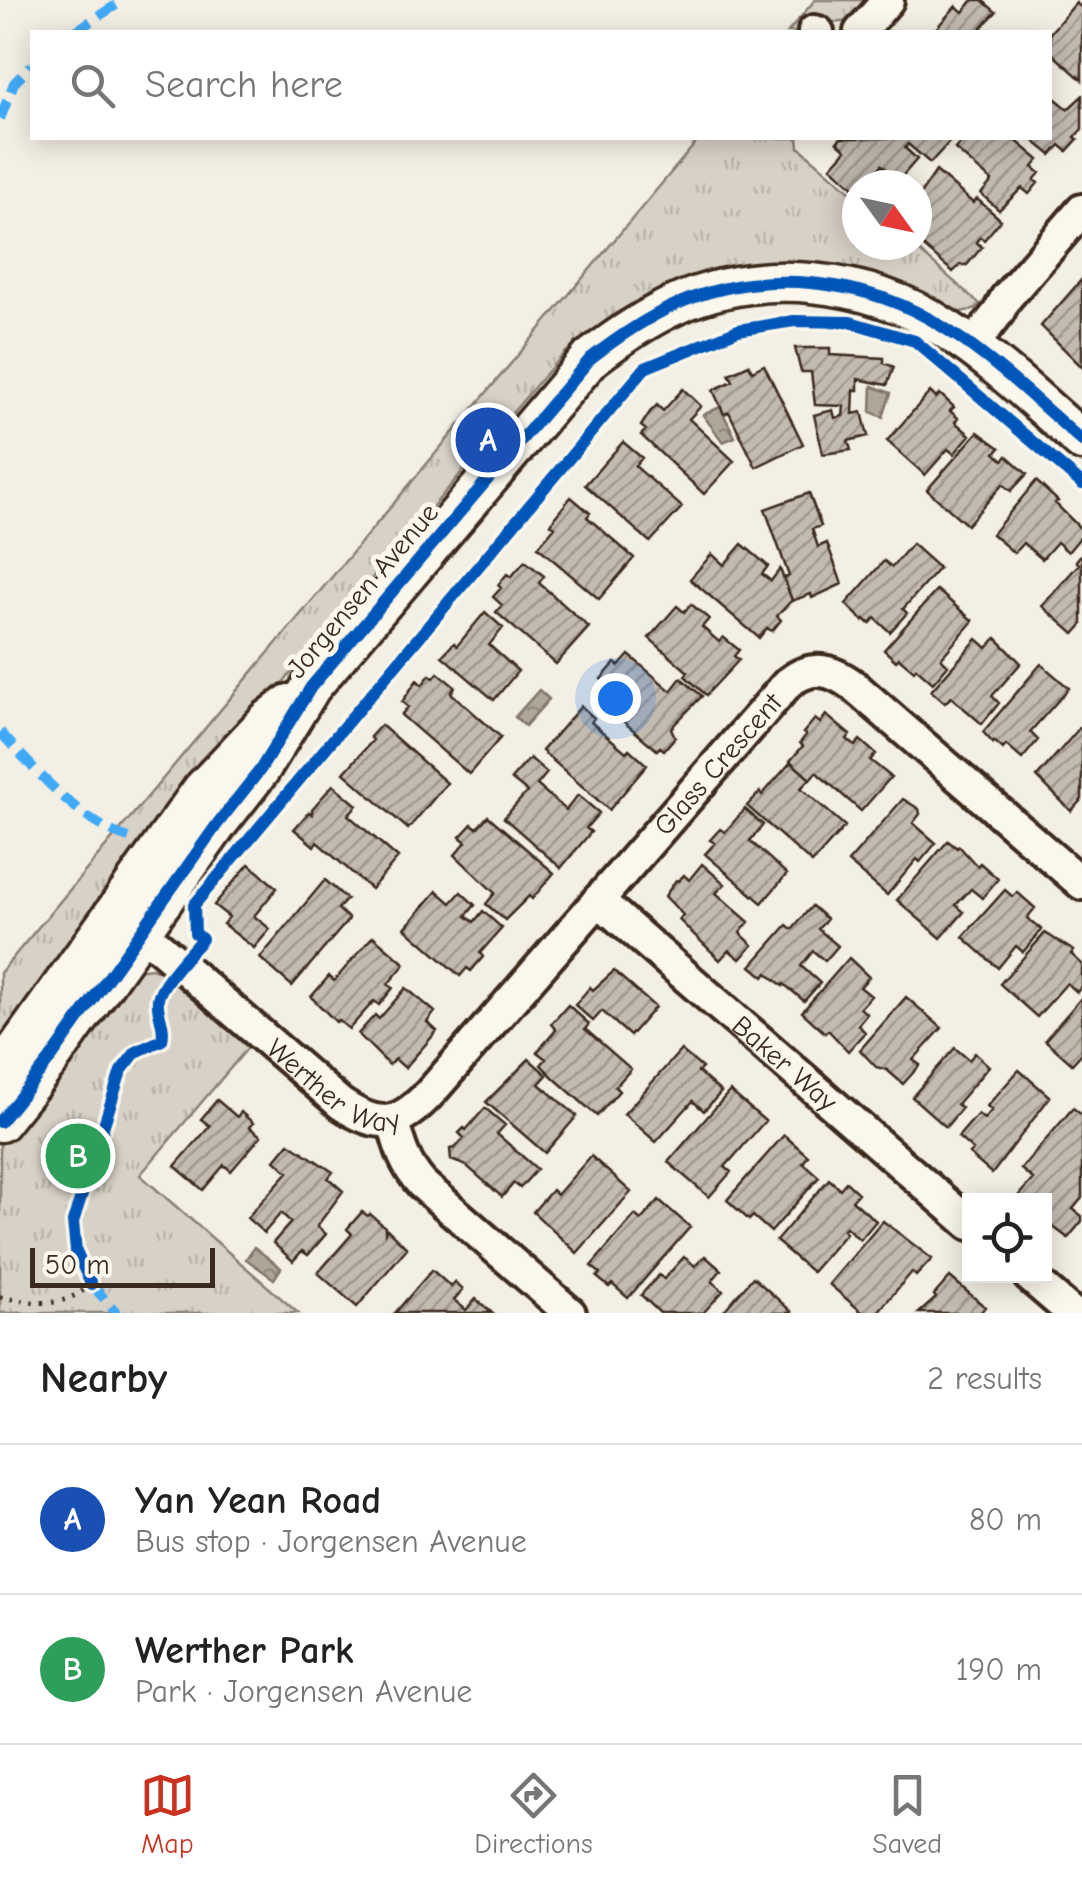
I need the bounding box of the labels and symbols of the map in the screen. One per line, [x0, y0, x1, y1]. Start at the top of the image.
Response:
north arrow [842, 170, 932, 260]
pin: A [456, 402, 520, 478]
street label: Jorgensen Avenue [280, 497, 445, 684]
your location [590, 673, 641, 724]
street label: Glass Crescent [648, 686, 789, 842]
street label: Baker Way [725, 1009, 844, 1118]
street label: Werther Way [260, 1032, 404, 1138]
pin: B [46, 1118, 110, 1194]
scale bar [30, 1243, 215, 1288]

